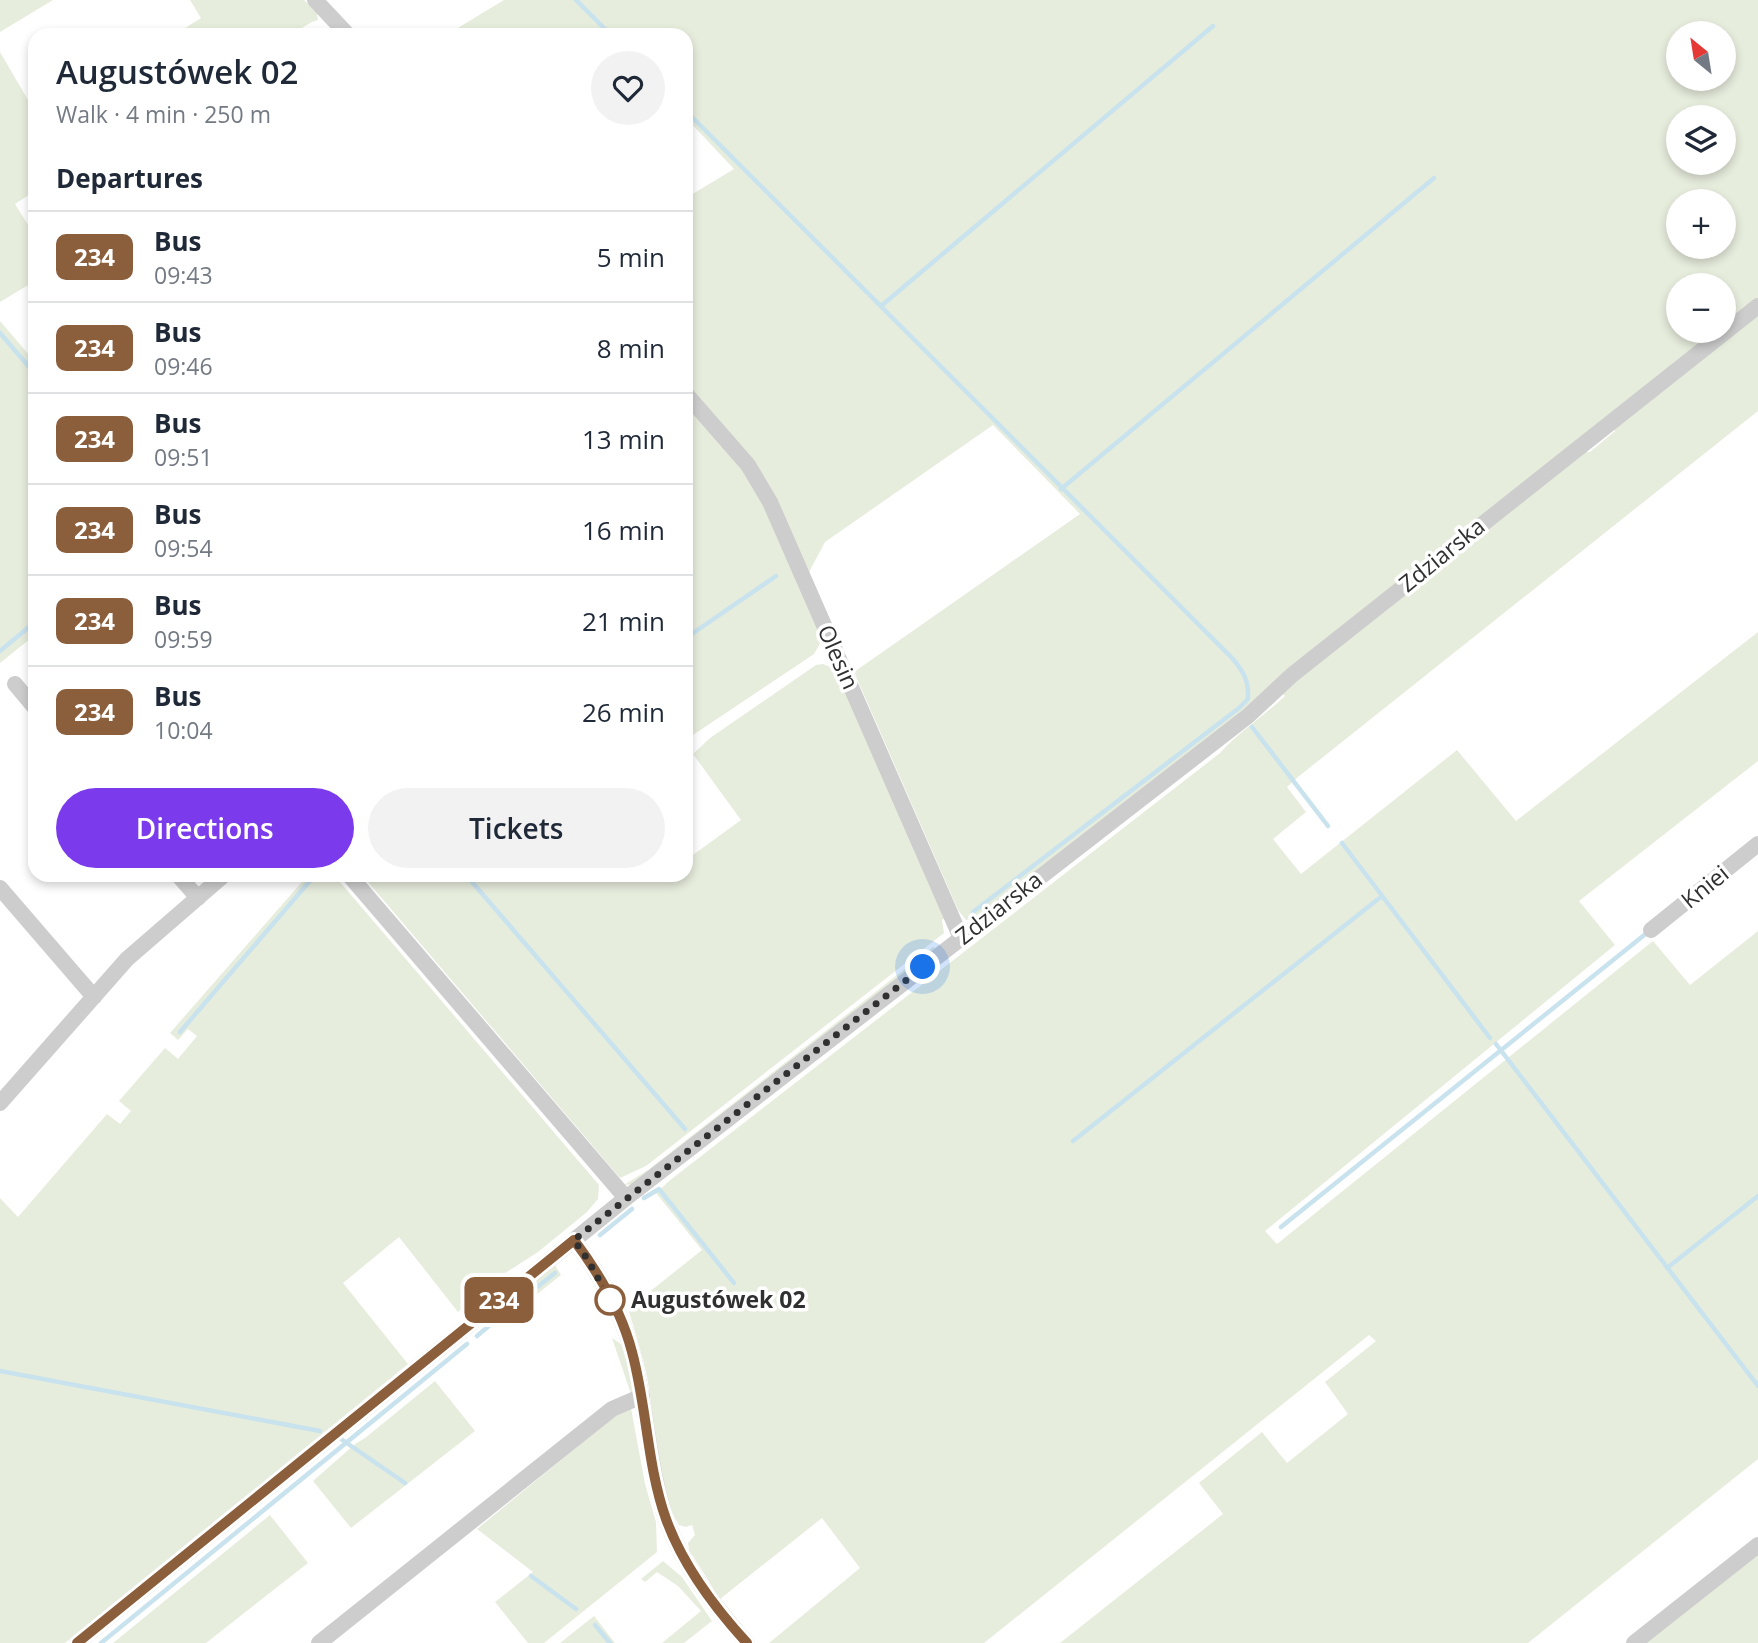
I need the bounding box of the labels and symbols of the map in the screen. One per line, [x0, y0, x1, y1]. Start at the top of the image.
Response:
north arrow [1666, 21, 1736, 91]
street label: Zdziarska [1392, 510, 1491, 599]
street label: Olesin [811, 619, 867, 694]
street label: Kniei [1674, 857, 1735, 915]
street label: Zdziarska [948, 863, 1048, 951]
your location [905, 949, 940, 984]
line badge: 234 [459, 1277, 539, 1323]
place label: Augustówek 02 [631, 1283, 806, 1315]
marker: Augustówek 02 [595, 1285, 625, 1315]

